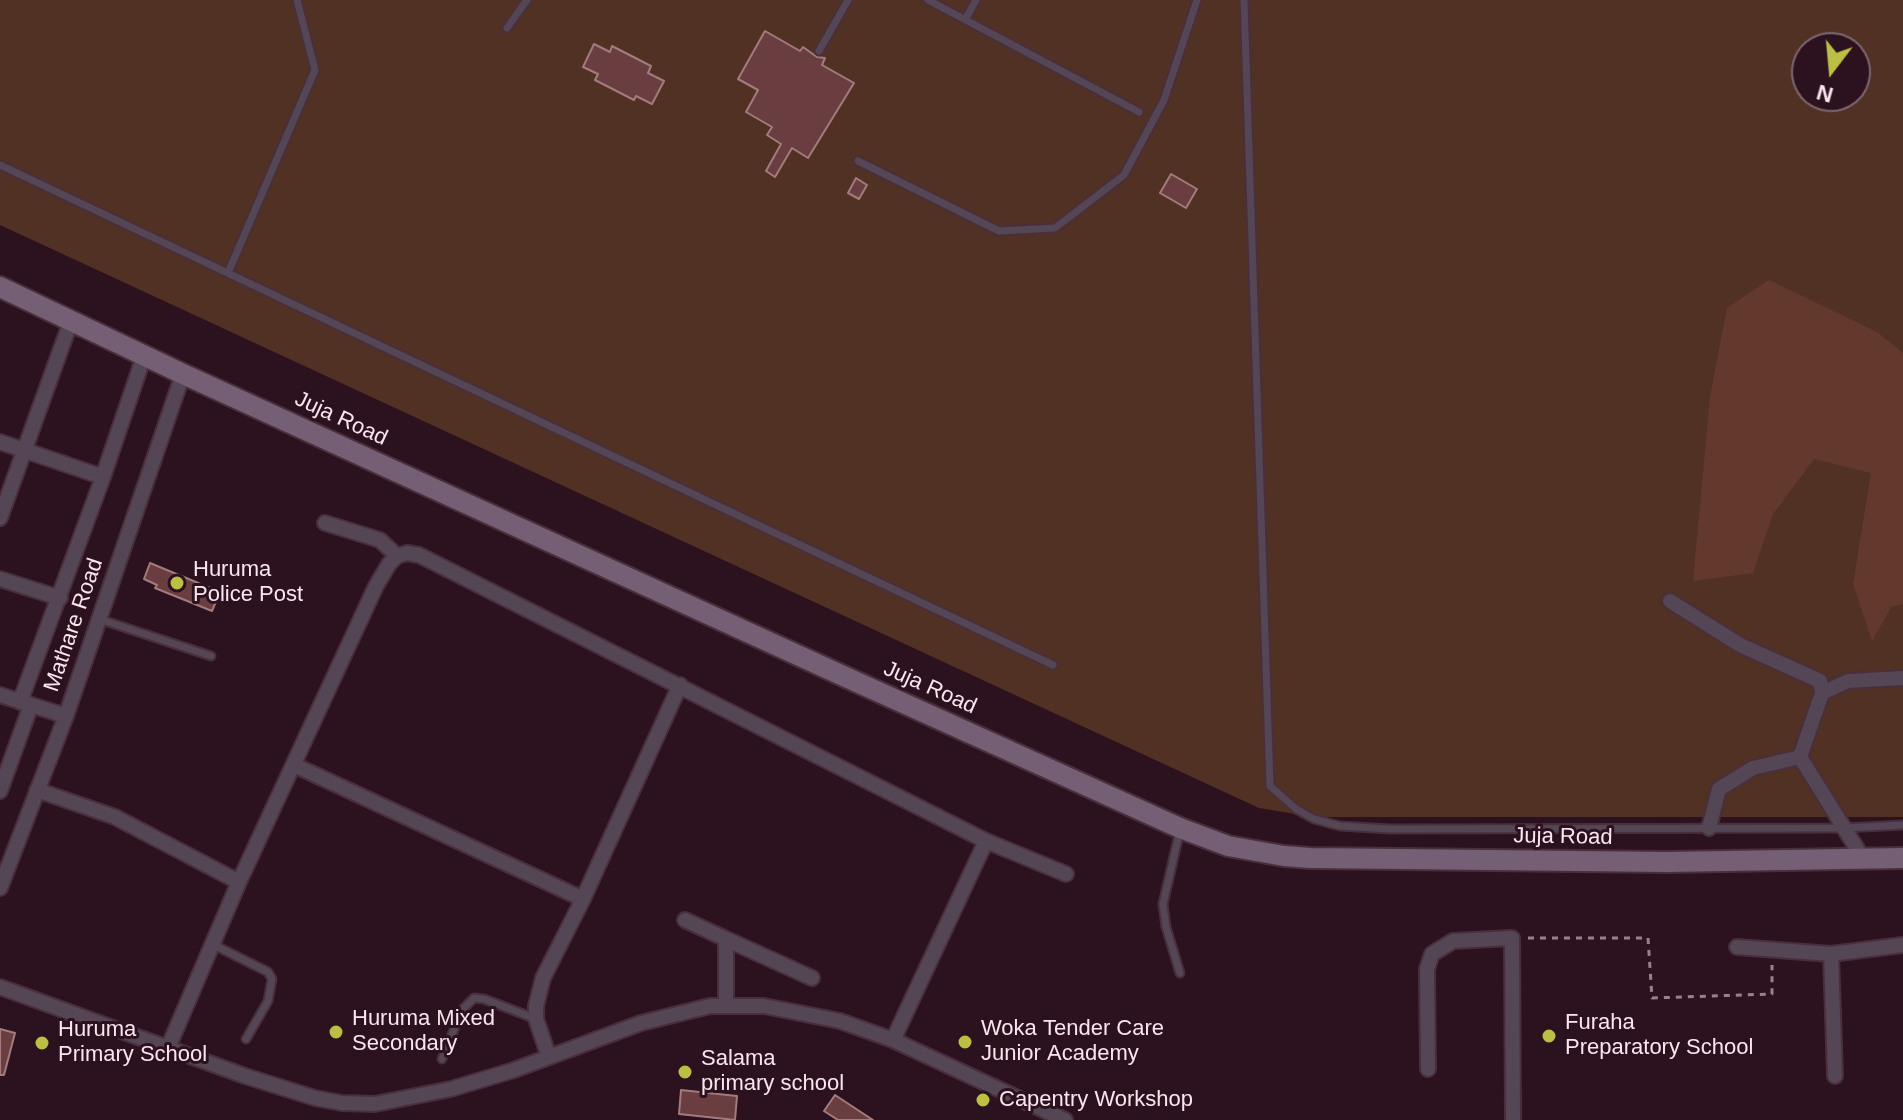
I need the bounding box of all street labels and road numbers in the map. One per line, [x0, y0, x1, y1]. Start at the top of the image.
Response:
street label: Juja Road [291, 386, 391, 452]
street label: Mathare Road [39, 555, 109, 695]
street label: Juja Road [879, 656, 981, 720]
street label: Juja Road [1513, 823, 1613, 851]

